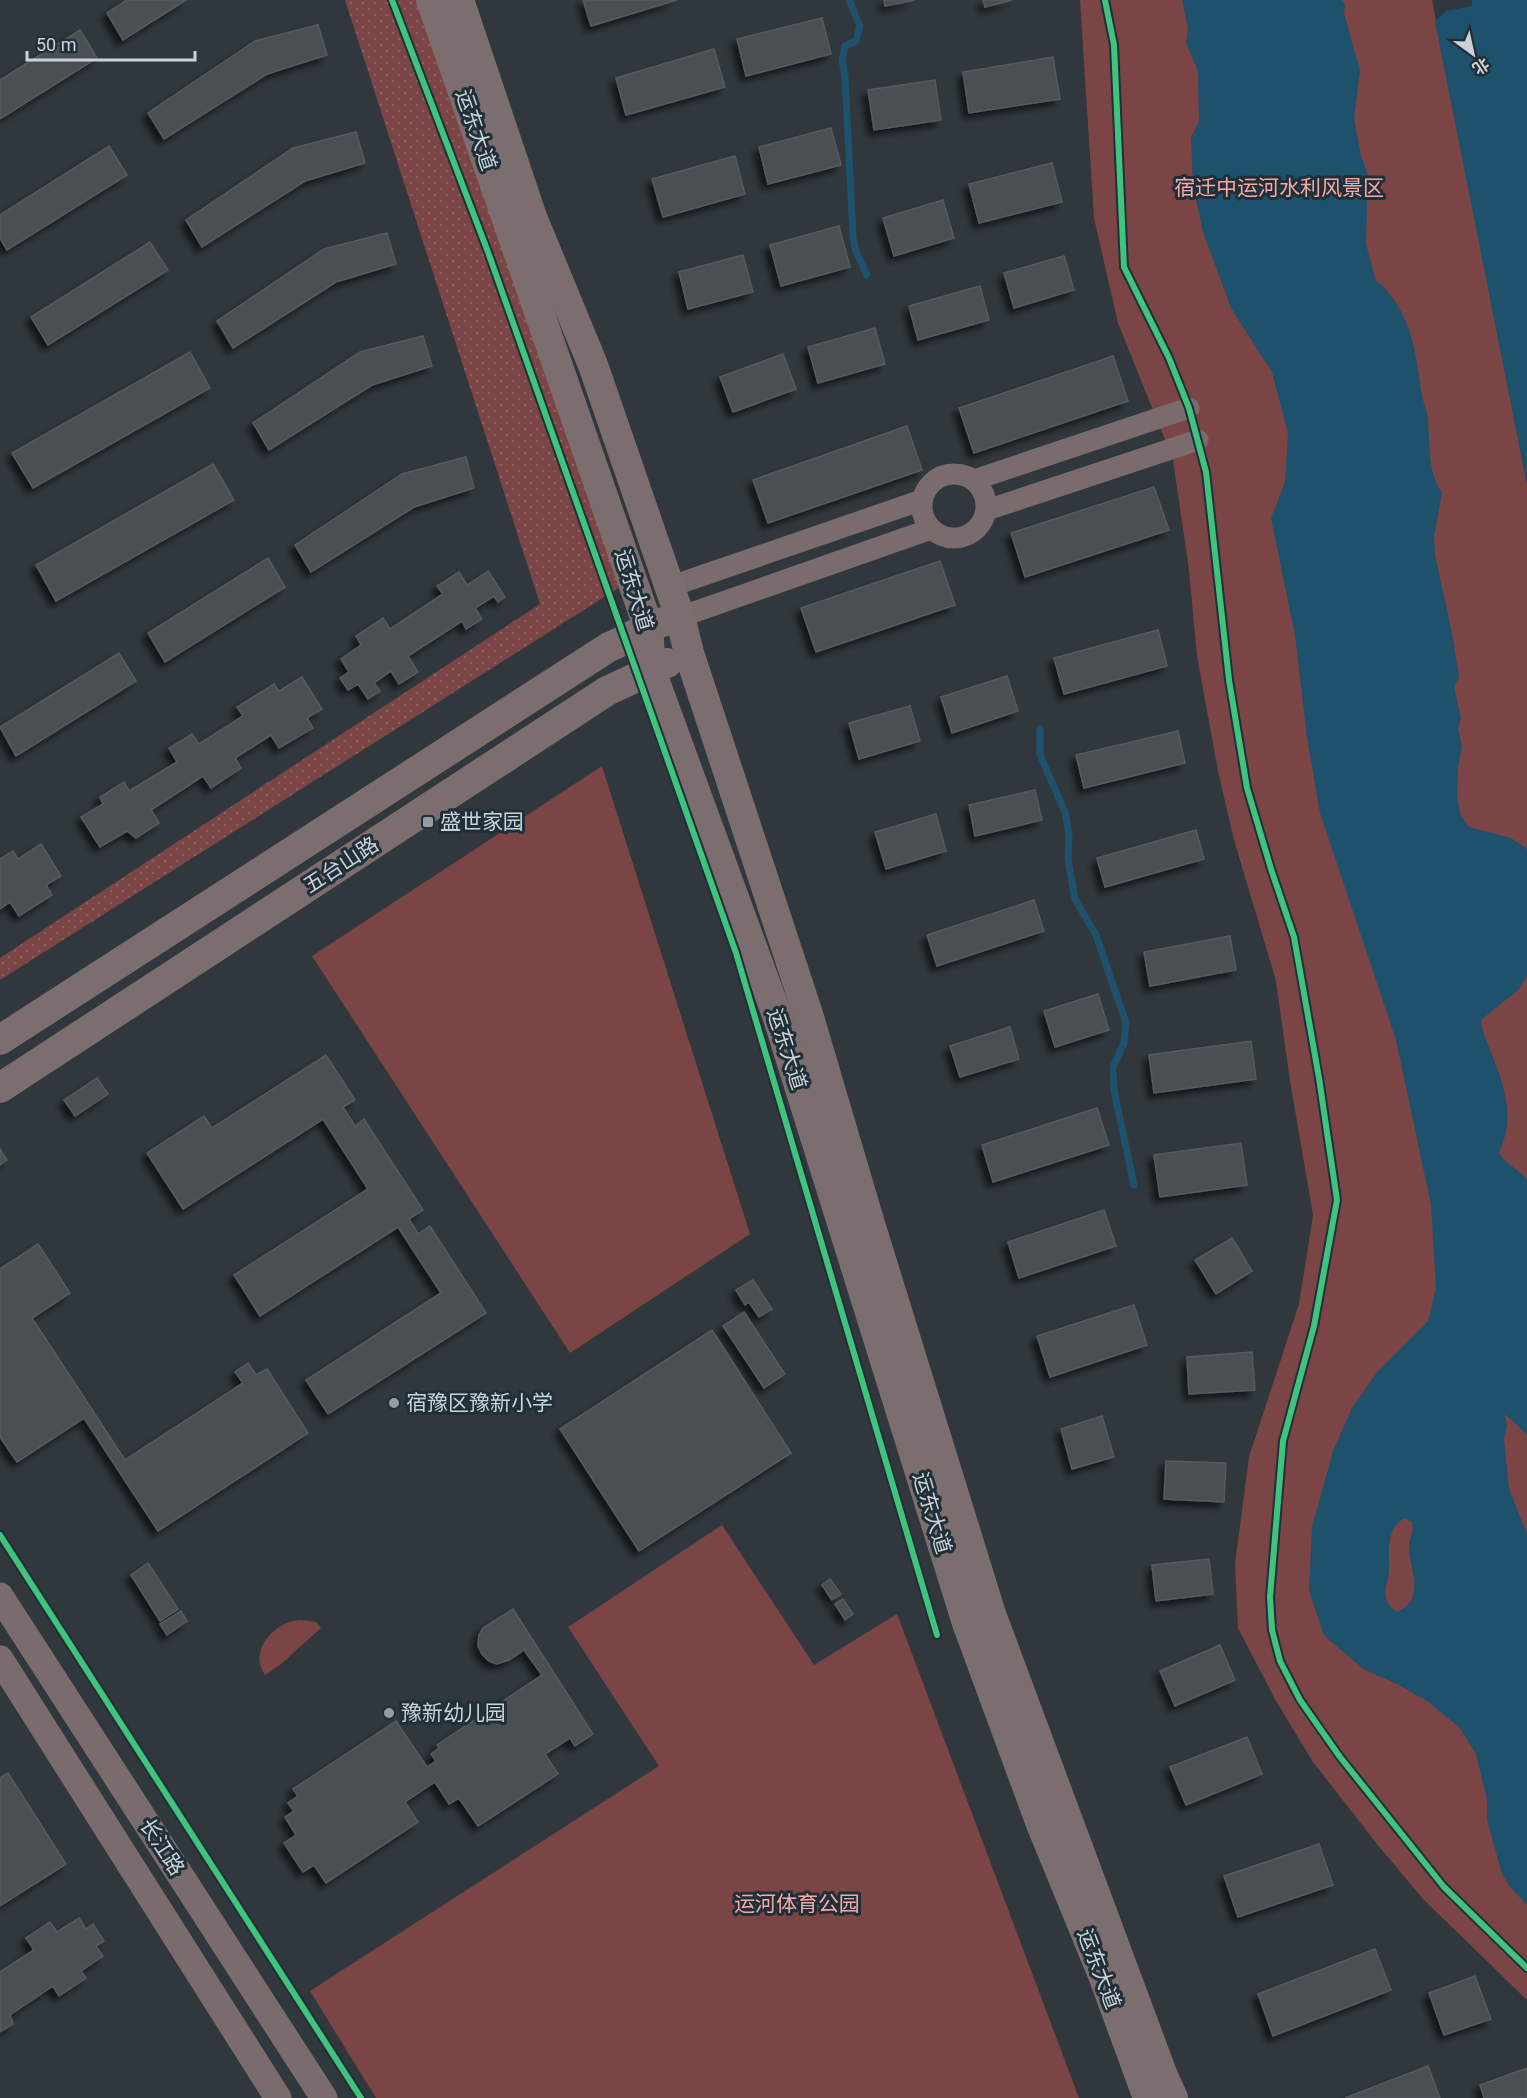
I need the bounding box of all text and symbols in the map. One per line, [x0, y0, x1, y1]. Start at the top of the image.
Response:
scale bar [27, 24, 195, 62]
north arrow [1443, 24, 1503, 84]
text: 50 m [36, 34, 76, 55]
text: 北 [1469, 54, 1493, 78]
street label: 运东大道 [451, 86, 501, 174]
park label: 宿迁中运河水利风景区 [1174, 176, 1384, 200]
street label: 运东大道 [610, 546, 658, 634]
place label: 盛世家园 [440, 810, 524, 834]
marker: 盛世家园 [421, 815, 435, 829]
street label: 五台山路 [299, 832, 383, 898]
street label: 运东大道 [763, 1005, 811, 1093]
place label: 宿豫区豫新小学 [406, 1391, 553, 1415]
marker: 宿豫区豫新小学 [387, 1396, 401, 1410]
street label: 运东大道 [908, 1469, 956, 1557]
place label: 豫新幼儿园 [401, 1701, 506, 1725]
marker: 豫新幼儿园 [382, 1706, 396, 1720]
street label: 长江路 [135, 1814, 189, 1880]
park label: 运河体育公园 [734, 1892, 860, 1916]
street label: 运东大道 [1073, 1925, 1125, 2013]

